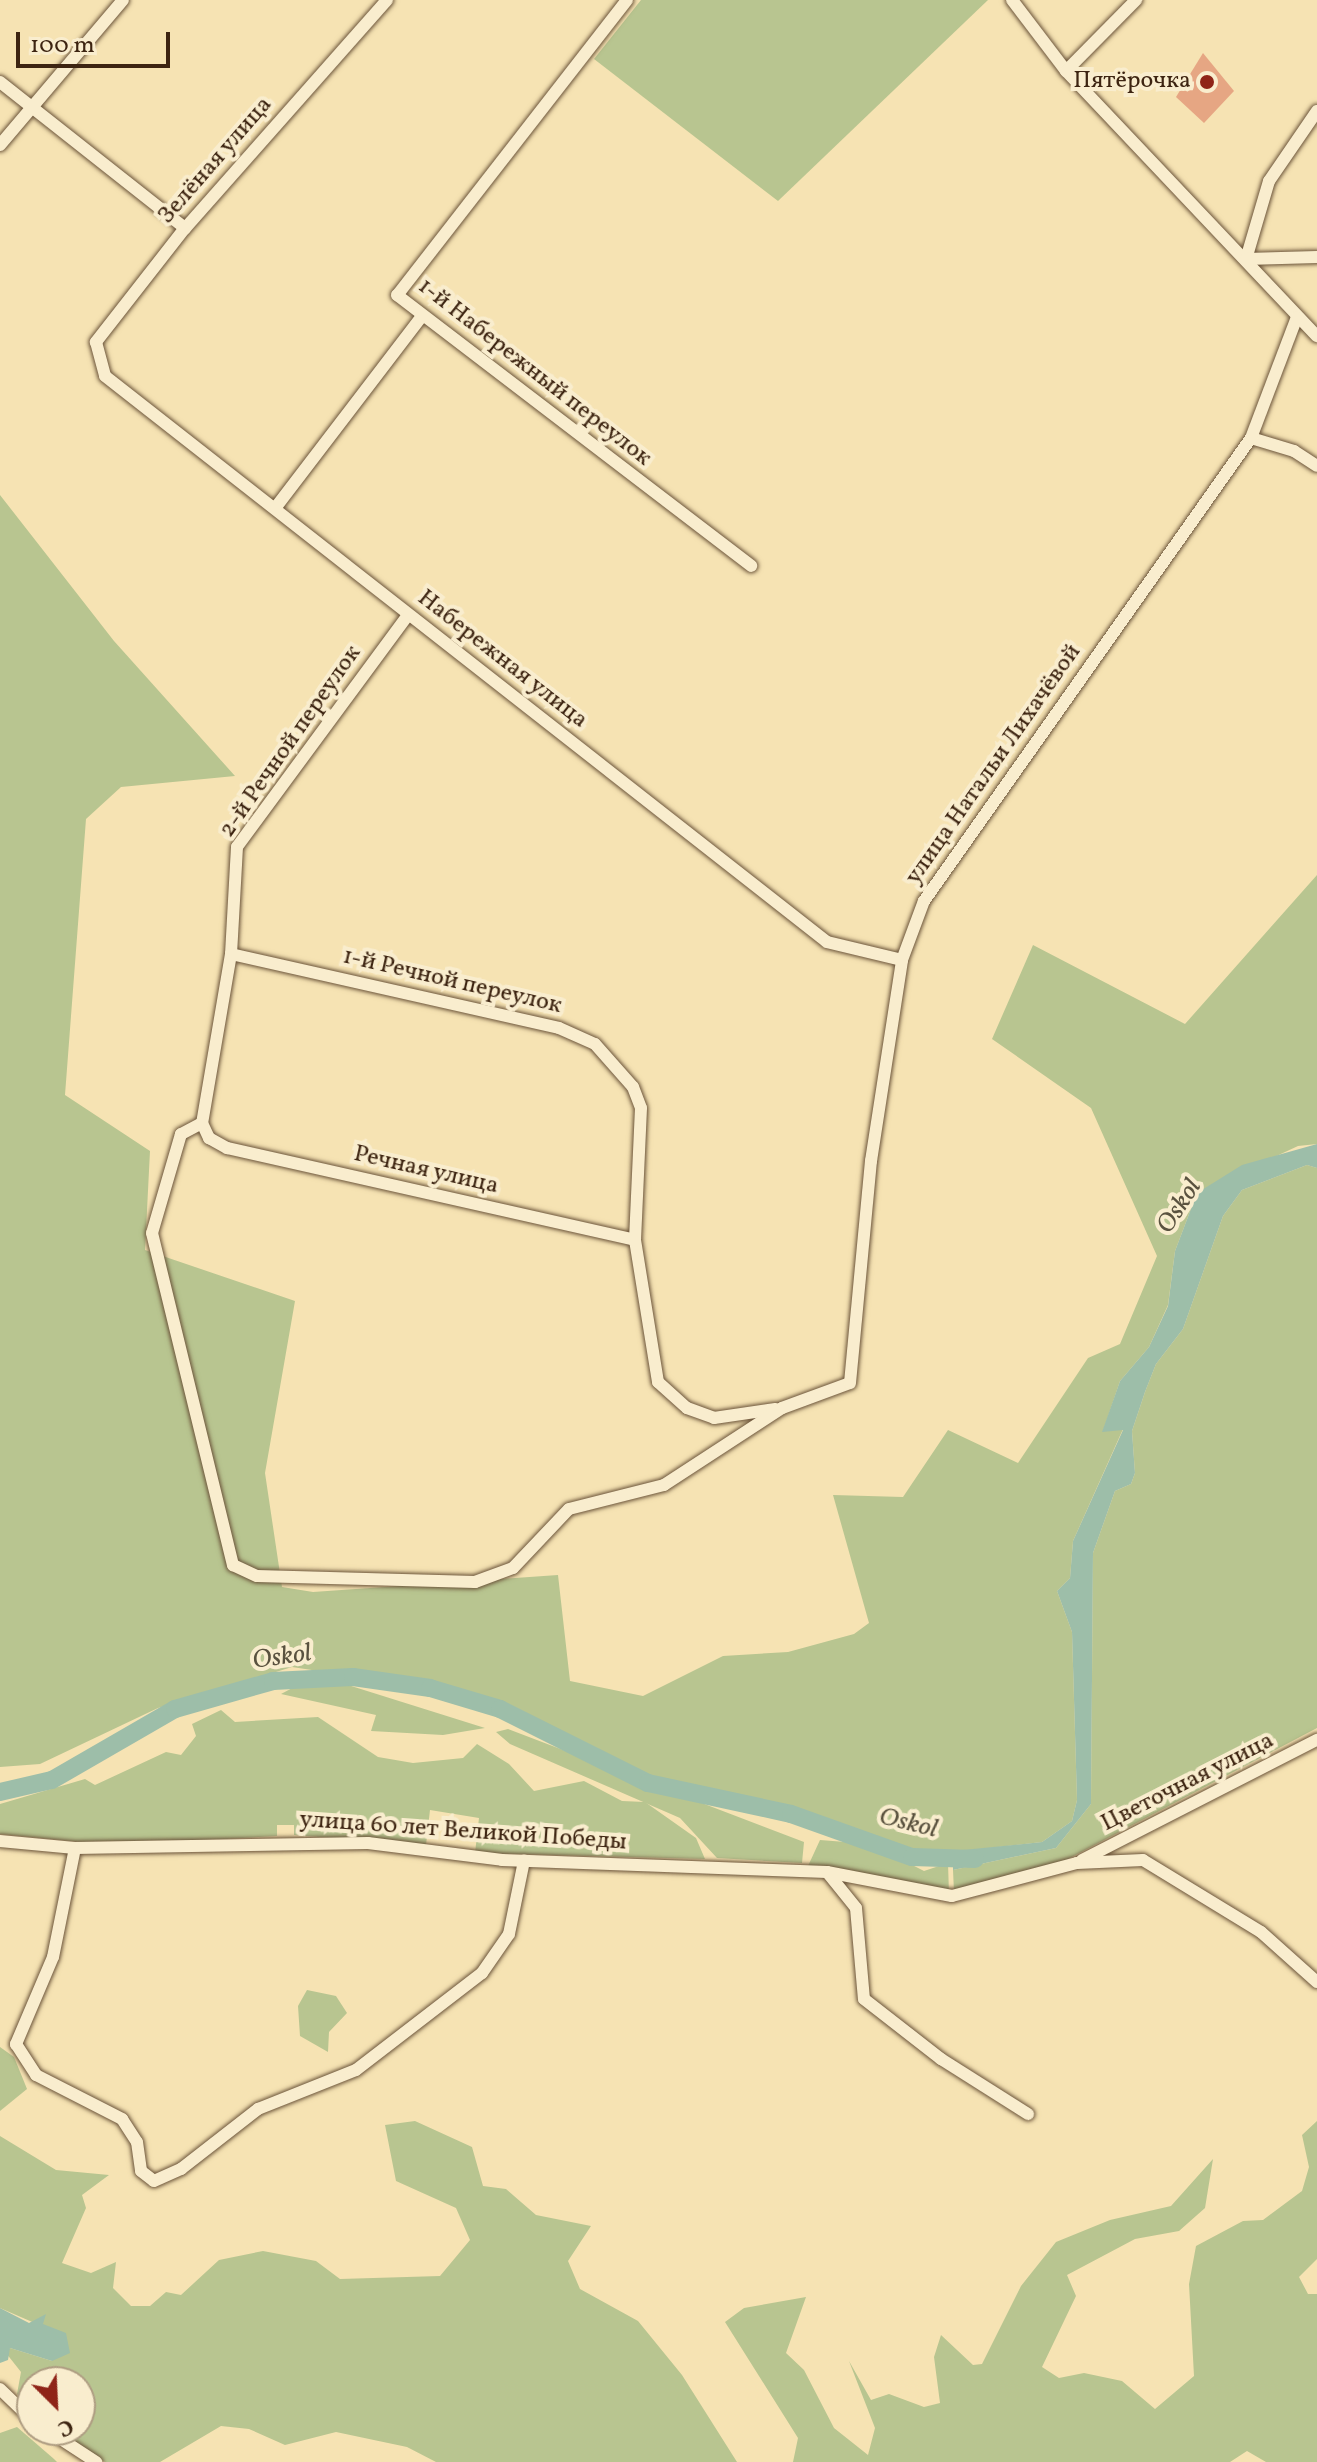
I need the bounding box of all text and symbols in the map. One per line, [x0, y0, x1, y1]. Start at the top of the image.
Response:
scale bar [20, 16, 174, 66]
text: 100 m [30, 29, 95, 63]
place label: Пятёрочка [1073, 68, 1191, 96]
marker: Пятёрочка [1198, 73, 1216, 91]
street label: Зелёная улица [153, 91, 279, 231]
street label: 1-й Набережный переулок [411, 273, 657, 473]
street label: Набережная улица [411, 584, 593, 736]
street label: улица Натальи Лихачёвой [900, 639, 1088, 891]
street label: 2-й Речной переулок [214, 640, 368, 844]
street label: 1-й Речной переулок [340, 943, 564, 1021]
street label: Речная улица [350, 1140, 502, 1202]
water label: Oskol [1151, 1174, 1209, 1240]
water label: Oskol [251, 1638, 313, 1678]
street label: Цветочная улица [1096, 1727, 1280, 1839]
water label: Oskol [876, 1802, 940, 1846]
street label: улица 60 лет Великой Победы [298, 1806, 628, 1858]
north arrow [16, 2366, 96, 2446]
text: С [52, 2410, 78, 2444]

